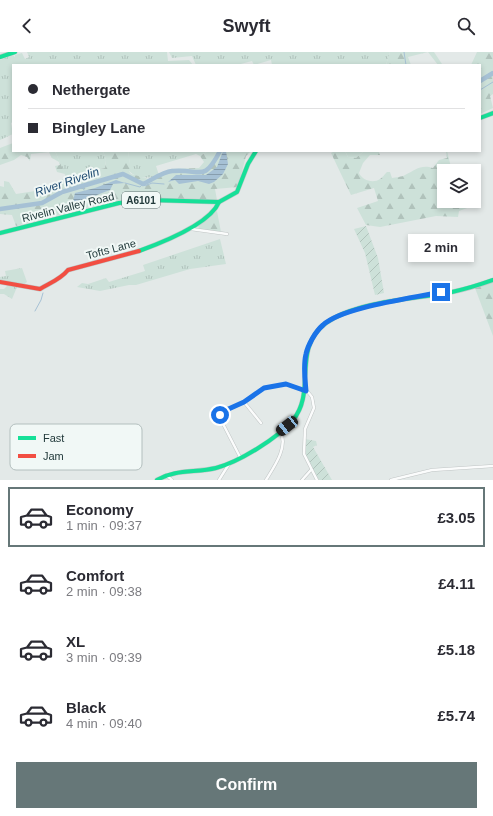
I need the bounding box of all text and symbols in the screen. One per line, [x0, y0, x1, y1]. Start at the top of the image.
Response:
icon: back [16, 15, 38, 37]
icon: search [455, 15, 477, 37]
text: Swyft [222, 16, 271, 36]
text: Nethergate [52, 81, 130, 98]
text: Bingley Lane [52, 119, 145, 136]
water label: River Rivelin [33, 164, 101, 200]
map controls [437, 164, 481, 208]
button: layers [437, 164, 481, 208]
street label: Rivelin Valley Road [21, 190, 115, 224]
road number: A6101 [122, 192, 160, 208]
callout: 2 min [408, 234, 474, 262]
street label: Tofts Lane [85, 237, 137, 261]
text: 2 min [424, 240, 458, 255]
route end [432, 283, 450, 301]
route start [211, 406, 229, 424]
car [274, 414, 300, 438]
legend [10, 424, 142, 470]
text: Fast [43, 432, 64, 444]
text: Jam [43, 450, 64, 462]
icon: car [18, 499, 54, 535]
text: Economy [66, 501, 134, 518]
text: £3.05 [437, 509, 475, 526]
text: 1 min · 09:37 [66, 518, 142, 533]
icon: car [18, 565, 54, 601]
text: Comfort [66, 567, 124, 584]
text: £4.11 [438, 575, 475, 592]
text: 2 min · 09:38 [66, 584, 142, 599]
icon: car [18, 631, 54, 667]
text: XL [66, 633, 85, 650]
text: £5.18 [437, 641, 475, 658]
text: 3 min · 09:39 [66, 650, 142, 665]
icon: car [18, 697, 54, 733]
text: Black [66, 699, 106, 716]
text: £5.74 [437, 707, 475, 724]
text: 4 min · 09:40 [66, 716, 142, 731]
button: Confirm [16, 762, 477, 808]

